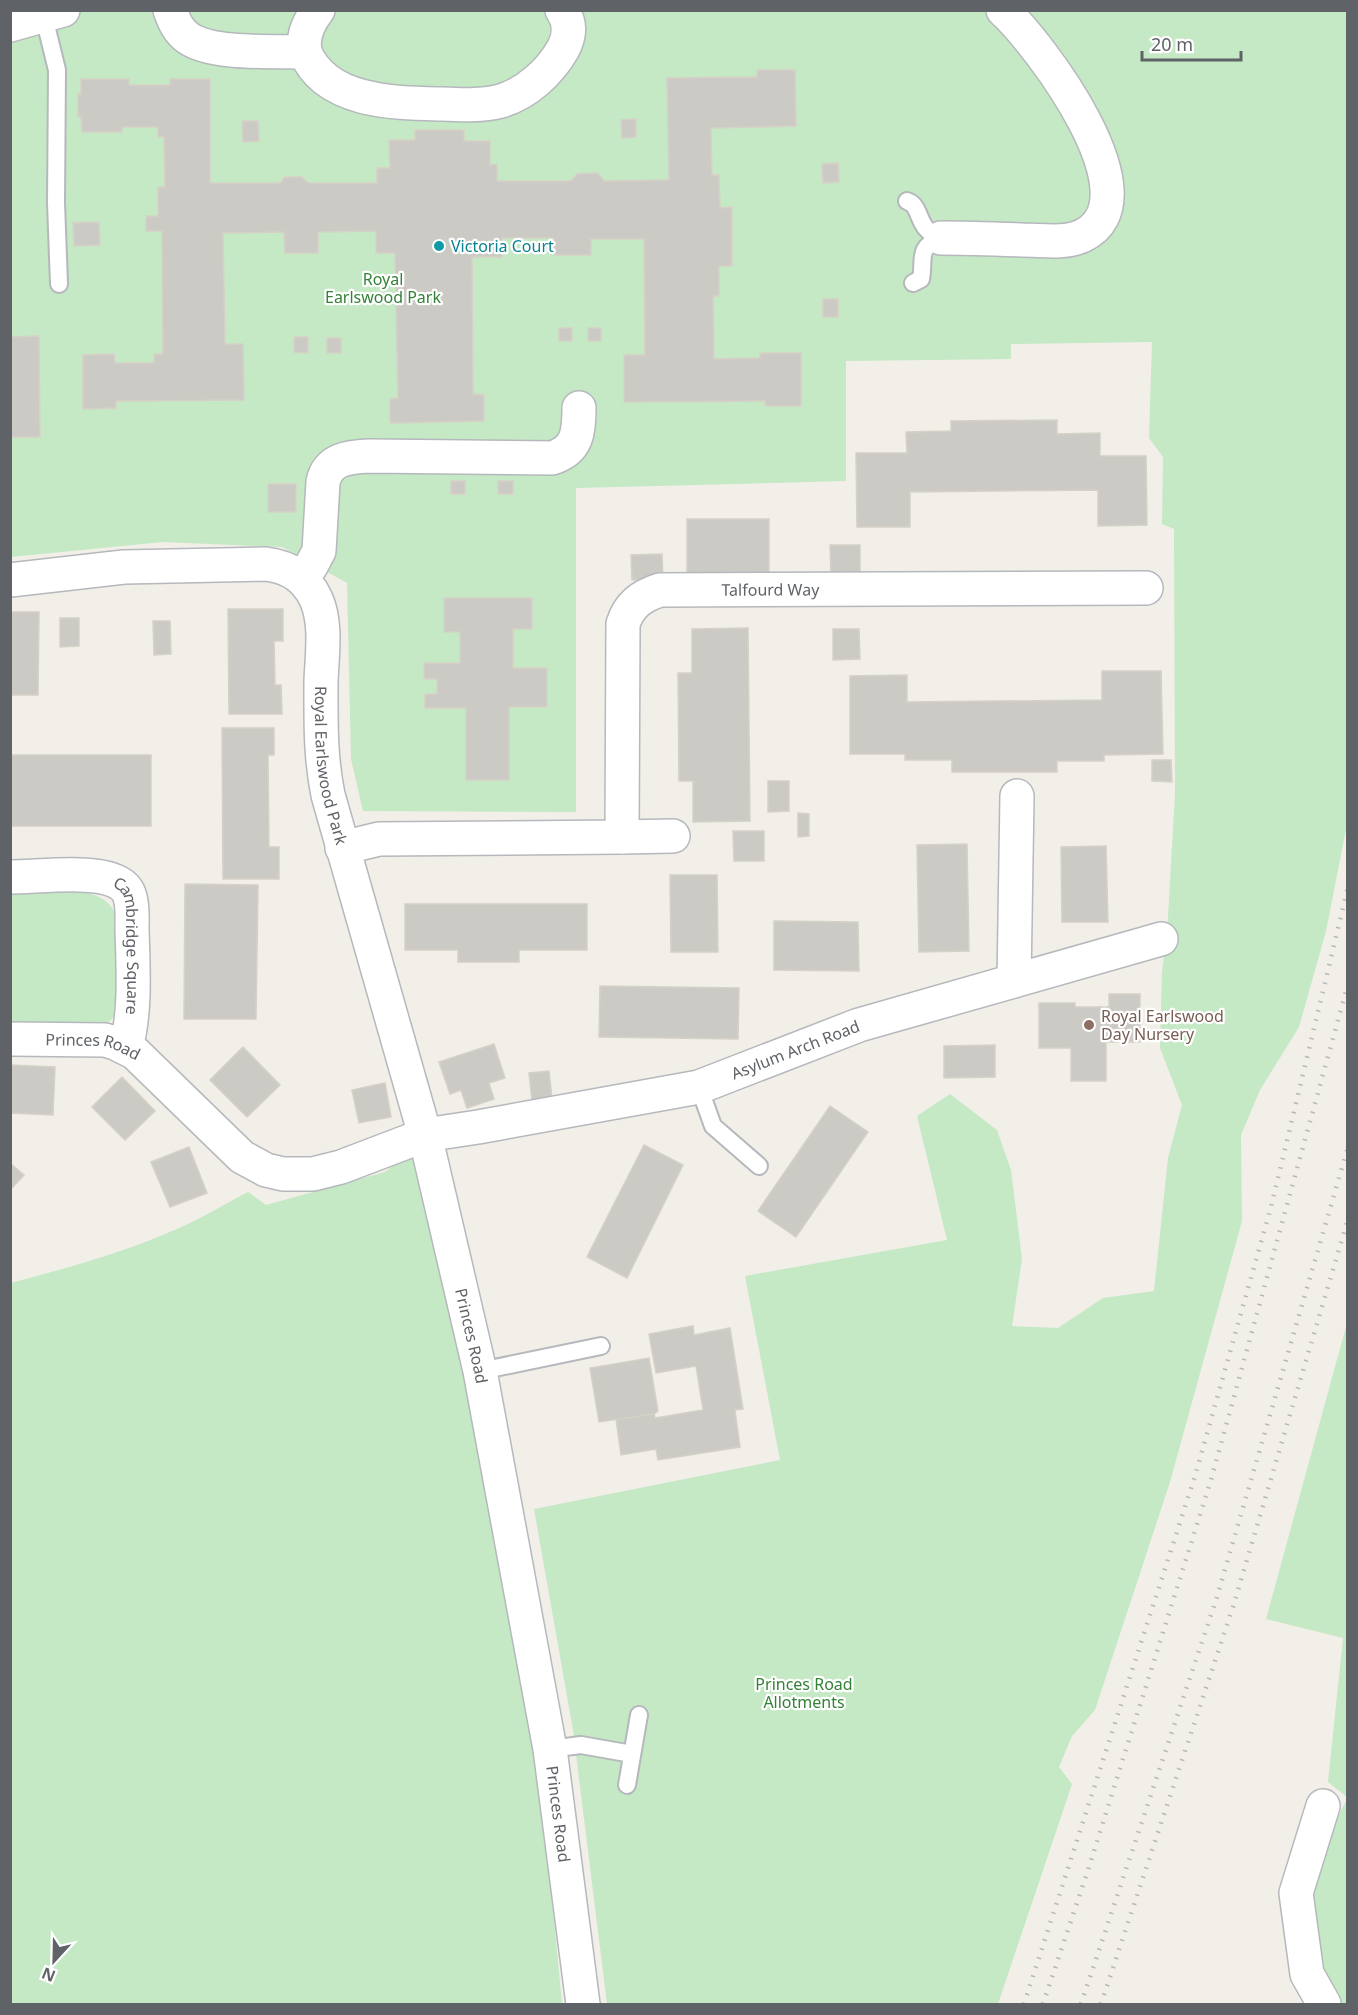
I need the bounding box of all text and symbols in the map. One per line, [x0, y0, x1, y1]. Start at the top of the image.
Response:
scale bar [1142, 24, 1241, 62]
text: 20 m [1151, 32, 1193, 56]
place label: Victoria Court [451, 235, 554, 257]
marker: Victoria Court [432, 239, 446, 253]
park label: Royal Earlswood Park [325, 268, 441, 308]
street label: Talfourd Way [721, 578, 820, 601]
street label: Royal Earlswood Park [310, 686, 353, 848]
street label: Cambridge Square [109, 871, 144, 1015]
place label: Royal Earlswood Day Nursery [1101, 1005, 1224, 1045]
street label: Asylum Arch Road [728, 1015, 863, 1085]
marker: Royal Earlswood Day Nursery [1082, 1018, 1096, 1032]
street label: Princes Road [45, 1028, 144, 1065]
street label: Princes Road [450, 1286, 493, 1385]
park label: Princes Road Allotments [755, 1673, 853, 1713]
street label: Princes Road [541, 1764, 576, 1864]
north arrow [24, 1931, 84, 1991]
text: N [38, 1962, 59, 1988]

